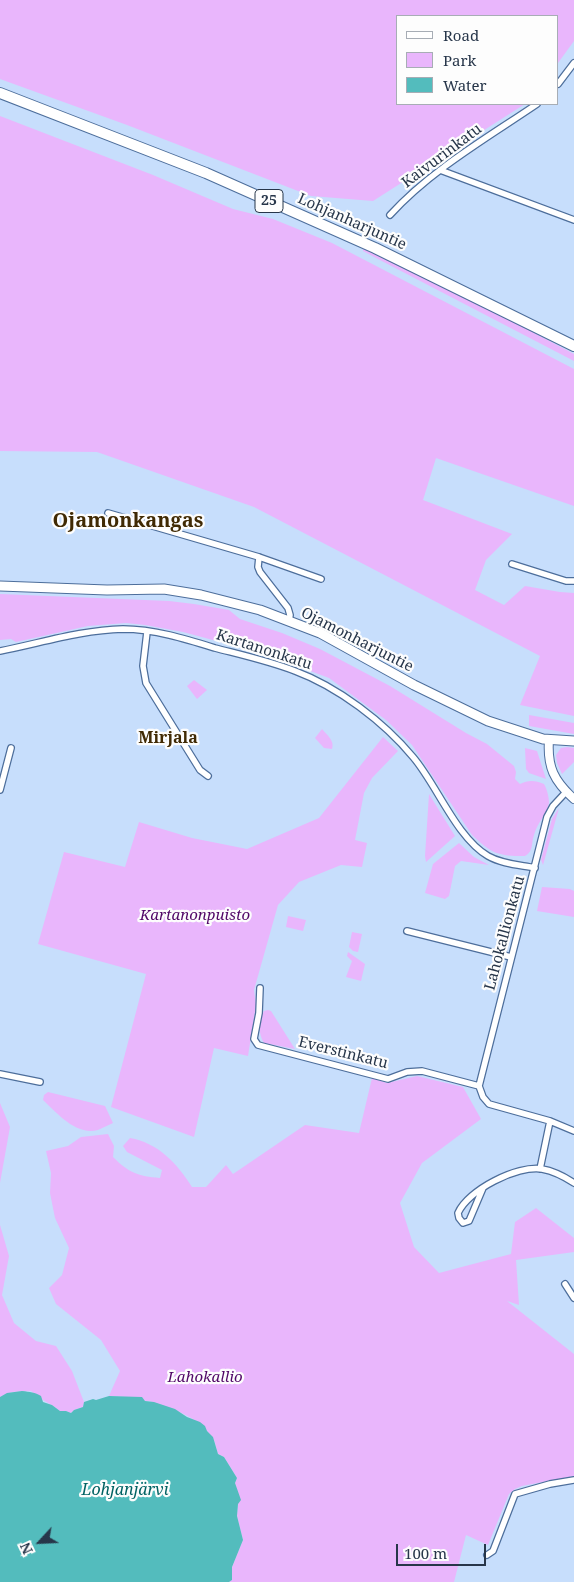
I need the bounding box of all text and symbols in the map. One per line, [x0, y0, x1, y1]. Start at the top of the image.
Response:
legend [396, 15, 559, 105]
text: Road [443, 25, 479, 45]
text: Park [443, 50, 476, 70]
text: Water [443, 75, 486, 95]
street label: Kaivurinkatu [398, 120, 486, 192]
road number: 25 [255, 190, 283, 212]
street label: Lohjanharjuntie [295, 190, 409, 254]
district label: Ojamonkangas [53, 509, 203, 533]
street label: Ojamonharjuntie [298, 604, 416, 676]
street label: Kartanonkatu [214, 626, 314, 674]
district label: Mirjala [138, 728, 198, 748]
street label: Lahokallionkatu [481, 874, 529, 992]
park label: Kartanonpuisto [140, 907, 250, 925]
street label: Everstinkatu [296, 1033, 390, 1073]
park label: Lahokallio [167, 1369, 243, 1387]
water label: Lohjanjärvi [81, 1480, 169, 1500]
north arrow [15, 1517, 65, 1567]
scale bar [399, 1534, 489, 1566]
text: N [15, 1540, 37, 1558]
text: 100 m [404, 1543, 447, 1563]

